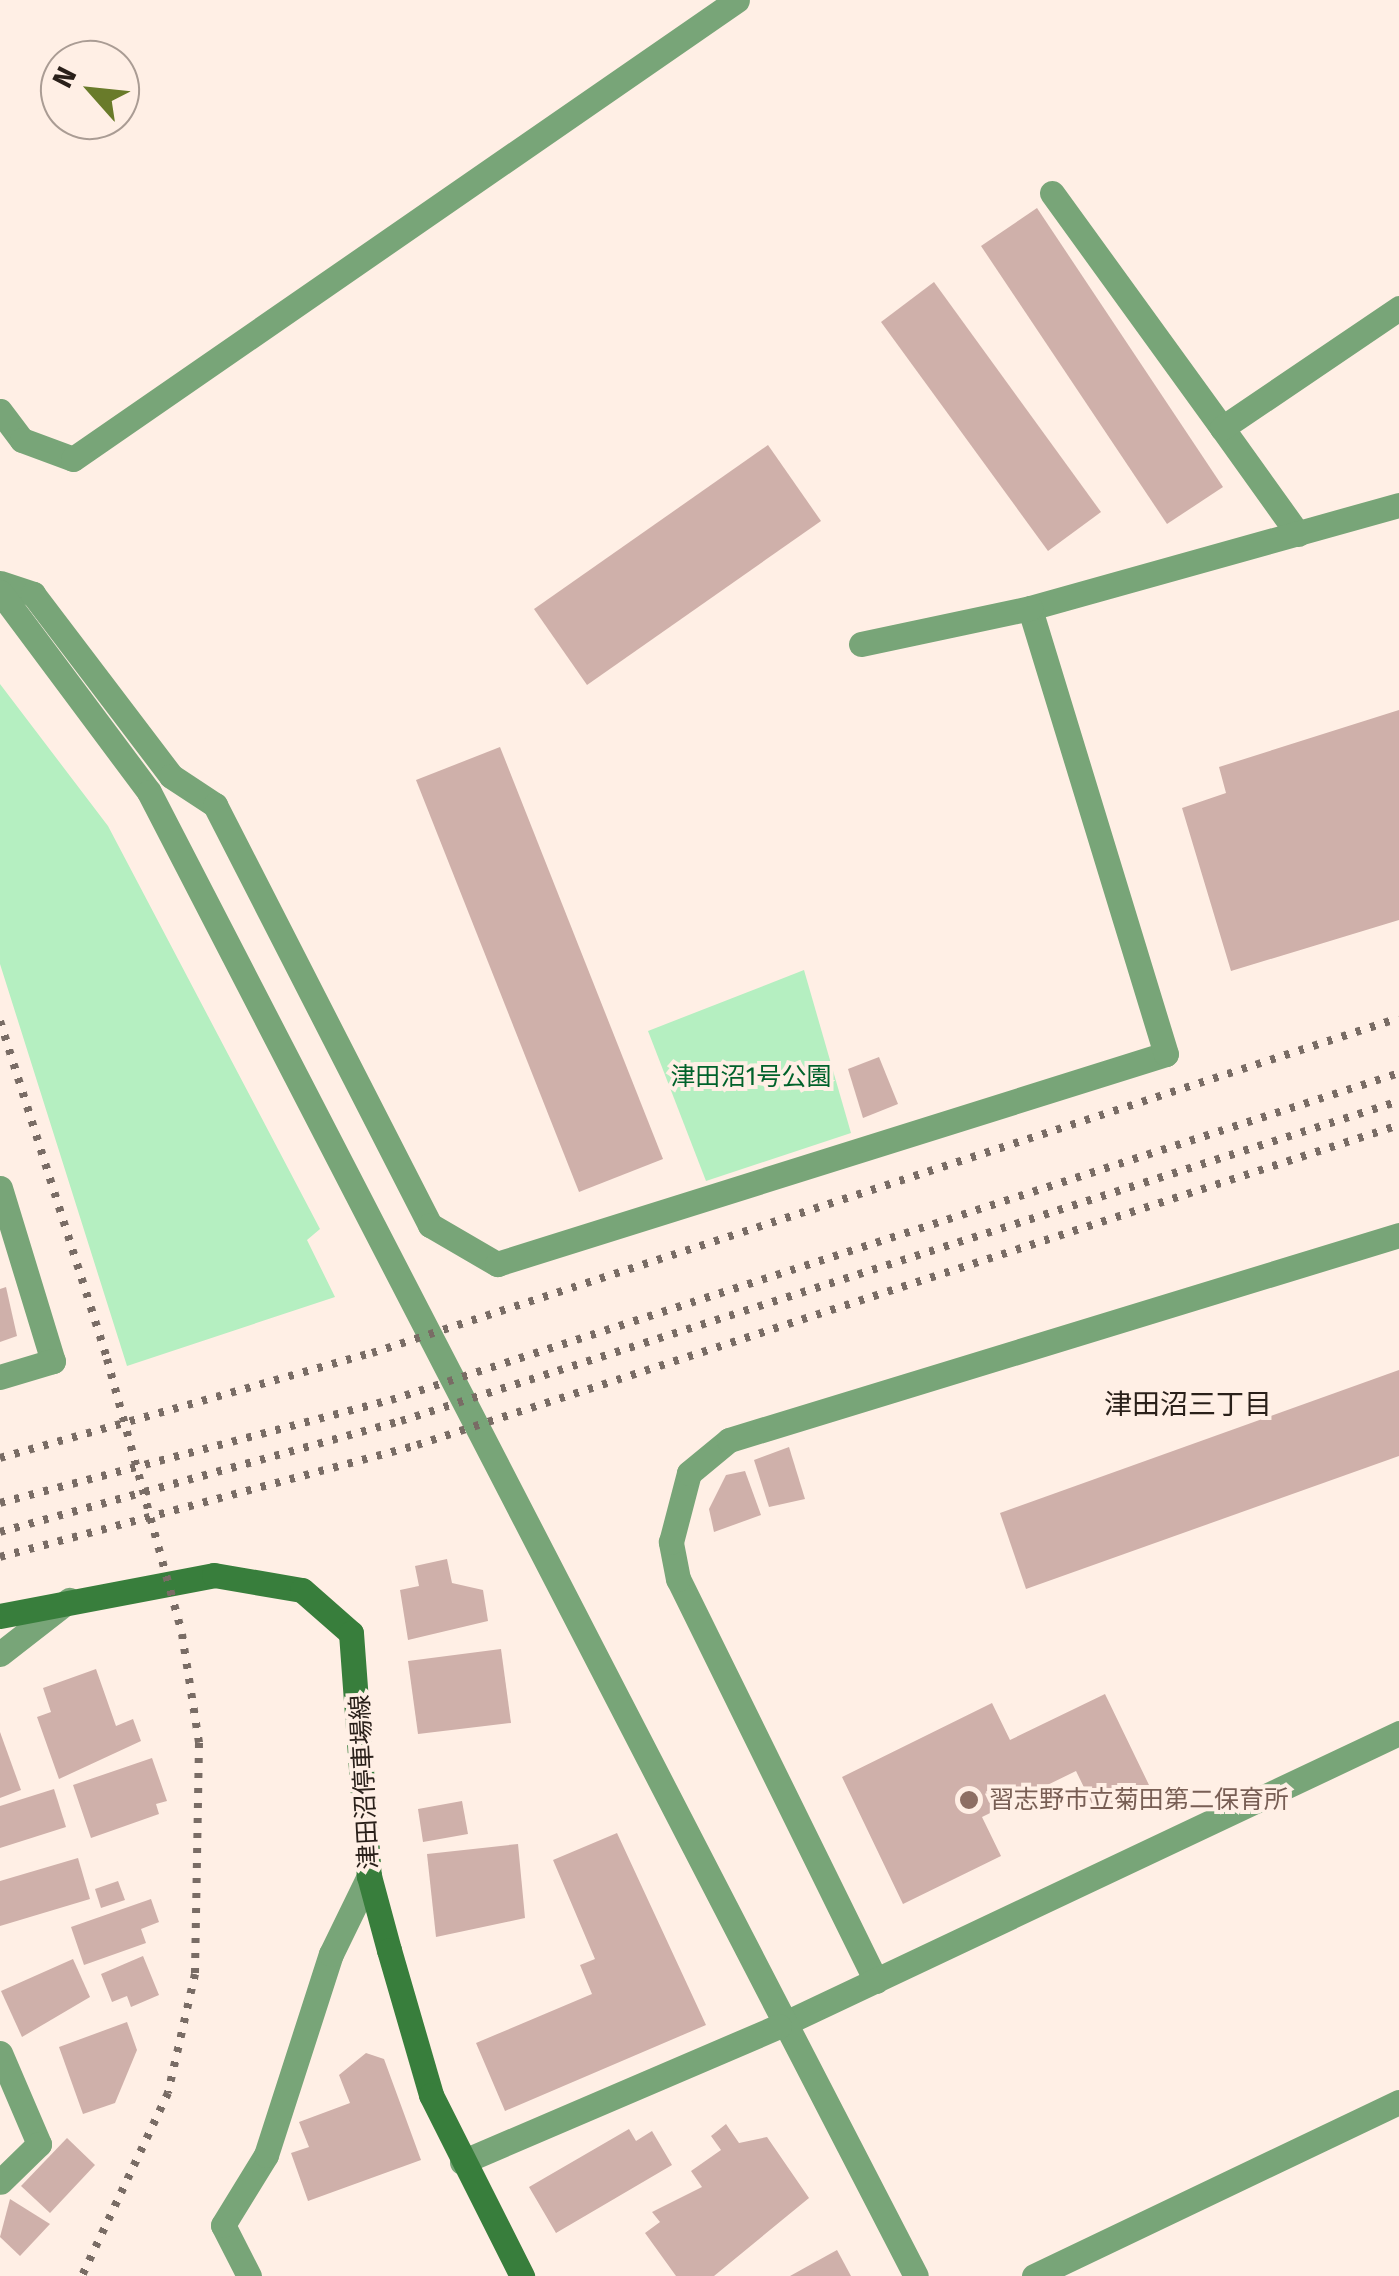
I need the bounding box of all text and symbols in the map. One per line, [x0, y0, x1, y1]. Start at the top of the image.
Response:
north arrow [40, 40, 140, 140]
text: N [46, 61, 84, 93]
park label: 津田沼1号公園 [671, 1062, 831, 1092]
district label: 津田沼三丁目 [1104, 1388, 1272, 1422]
street label: 津田沼停車場線 [345, 1694, 385, 1870]
place label: 習志野市立菊田第二保育所 [989, 1785, 1289, 1815]
marker: 習志野市立菊田第二保育所 [958, 1789, 980, 1811]

